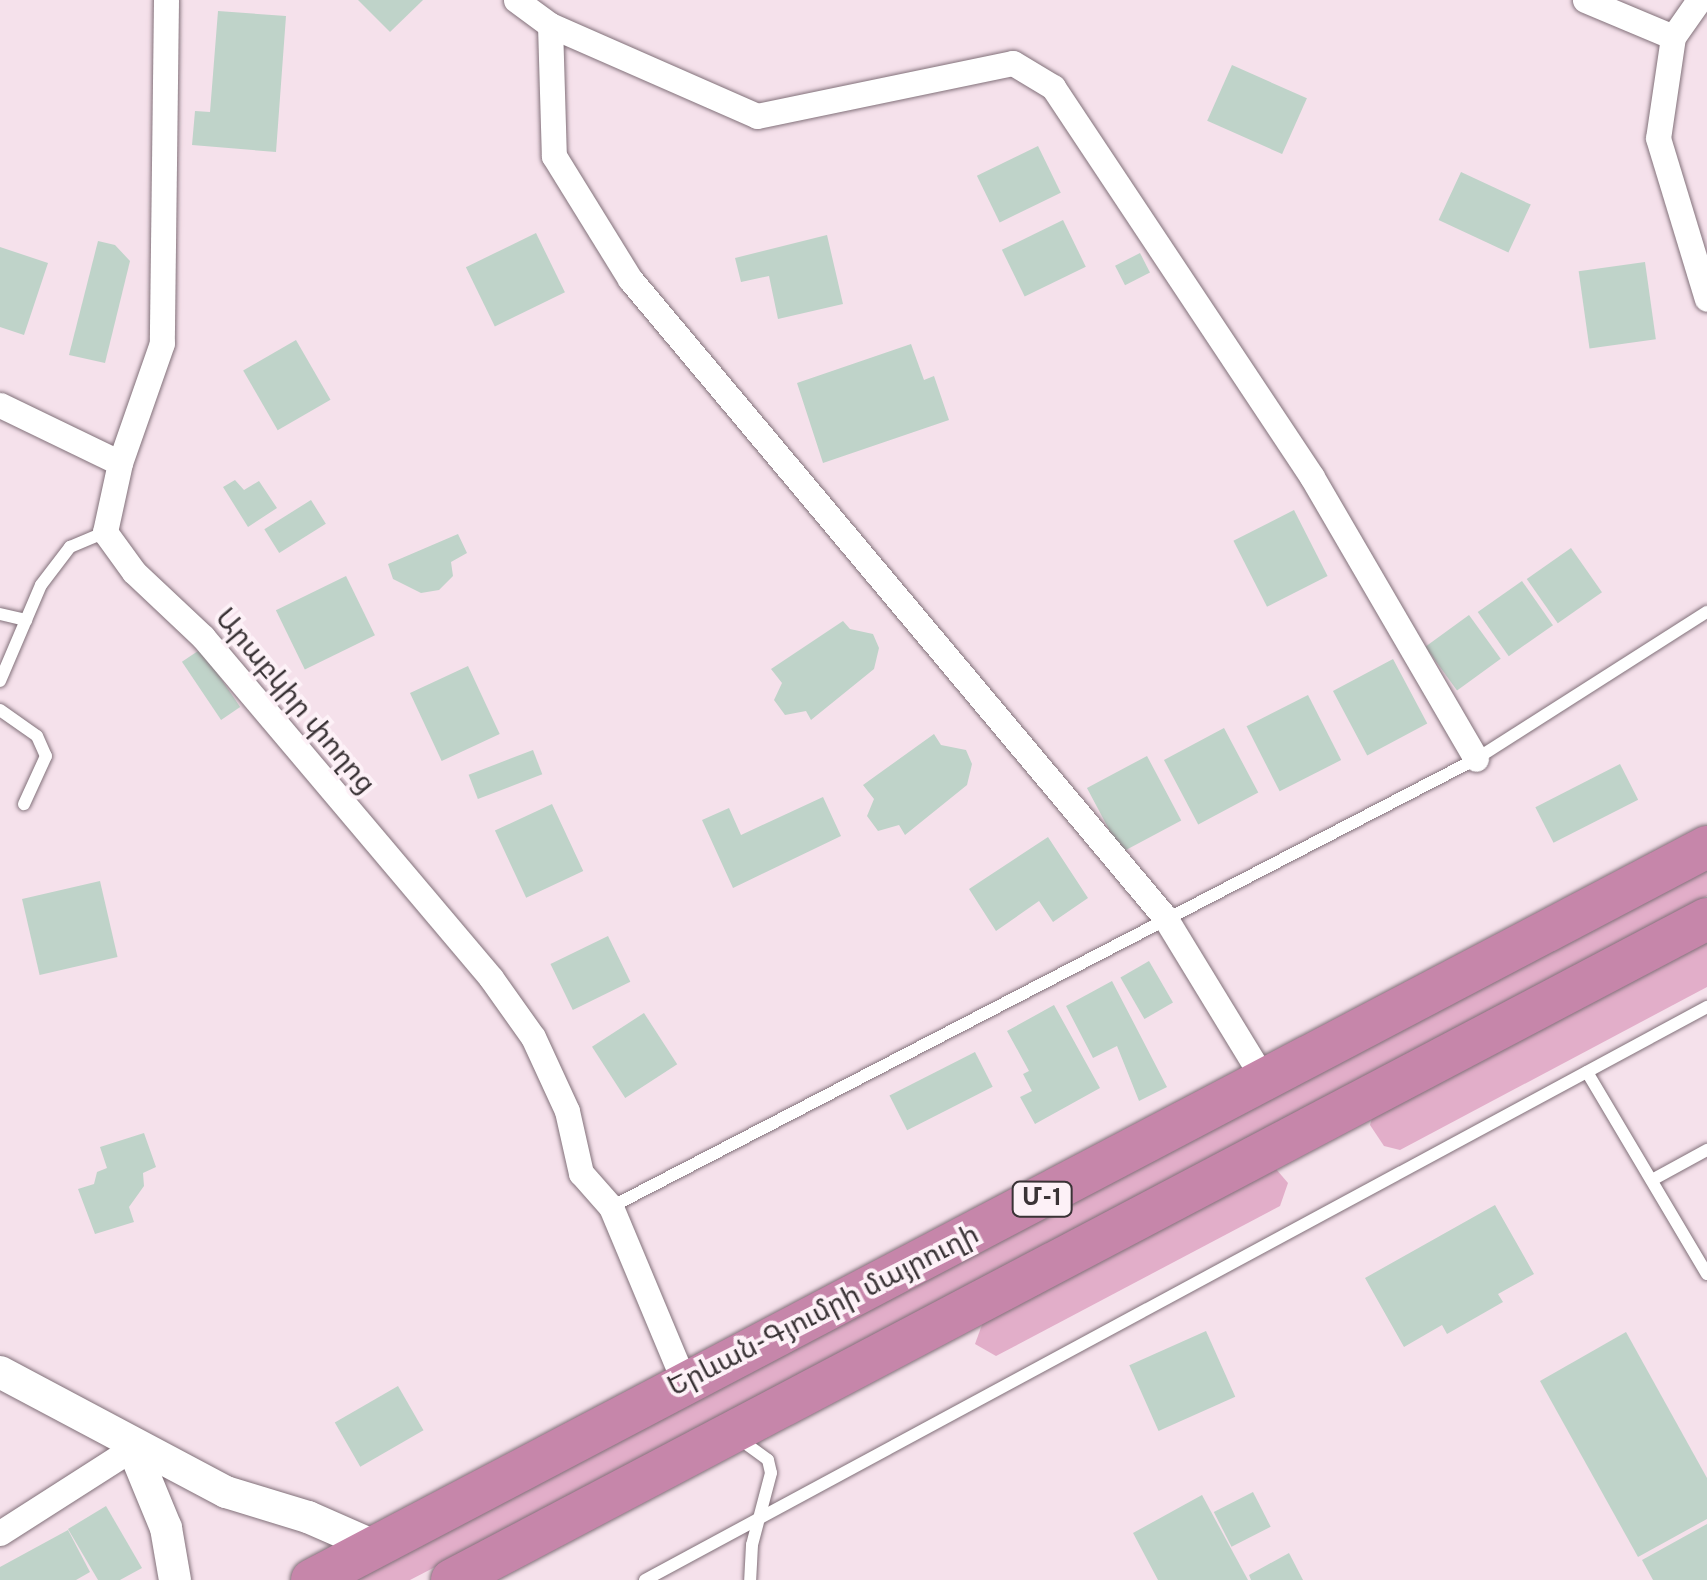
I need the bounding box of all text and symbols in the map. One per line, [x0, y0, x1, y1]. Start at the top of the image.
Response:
street label: Արաբկիր փողոց [207, 603, 381, 801]
road number: Մ-1 [1010, 1179, 1074, 1219]
street label: Երևան-Գյումրի մայրուղի [663, 1219, 985, 1405]

